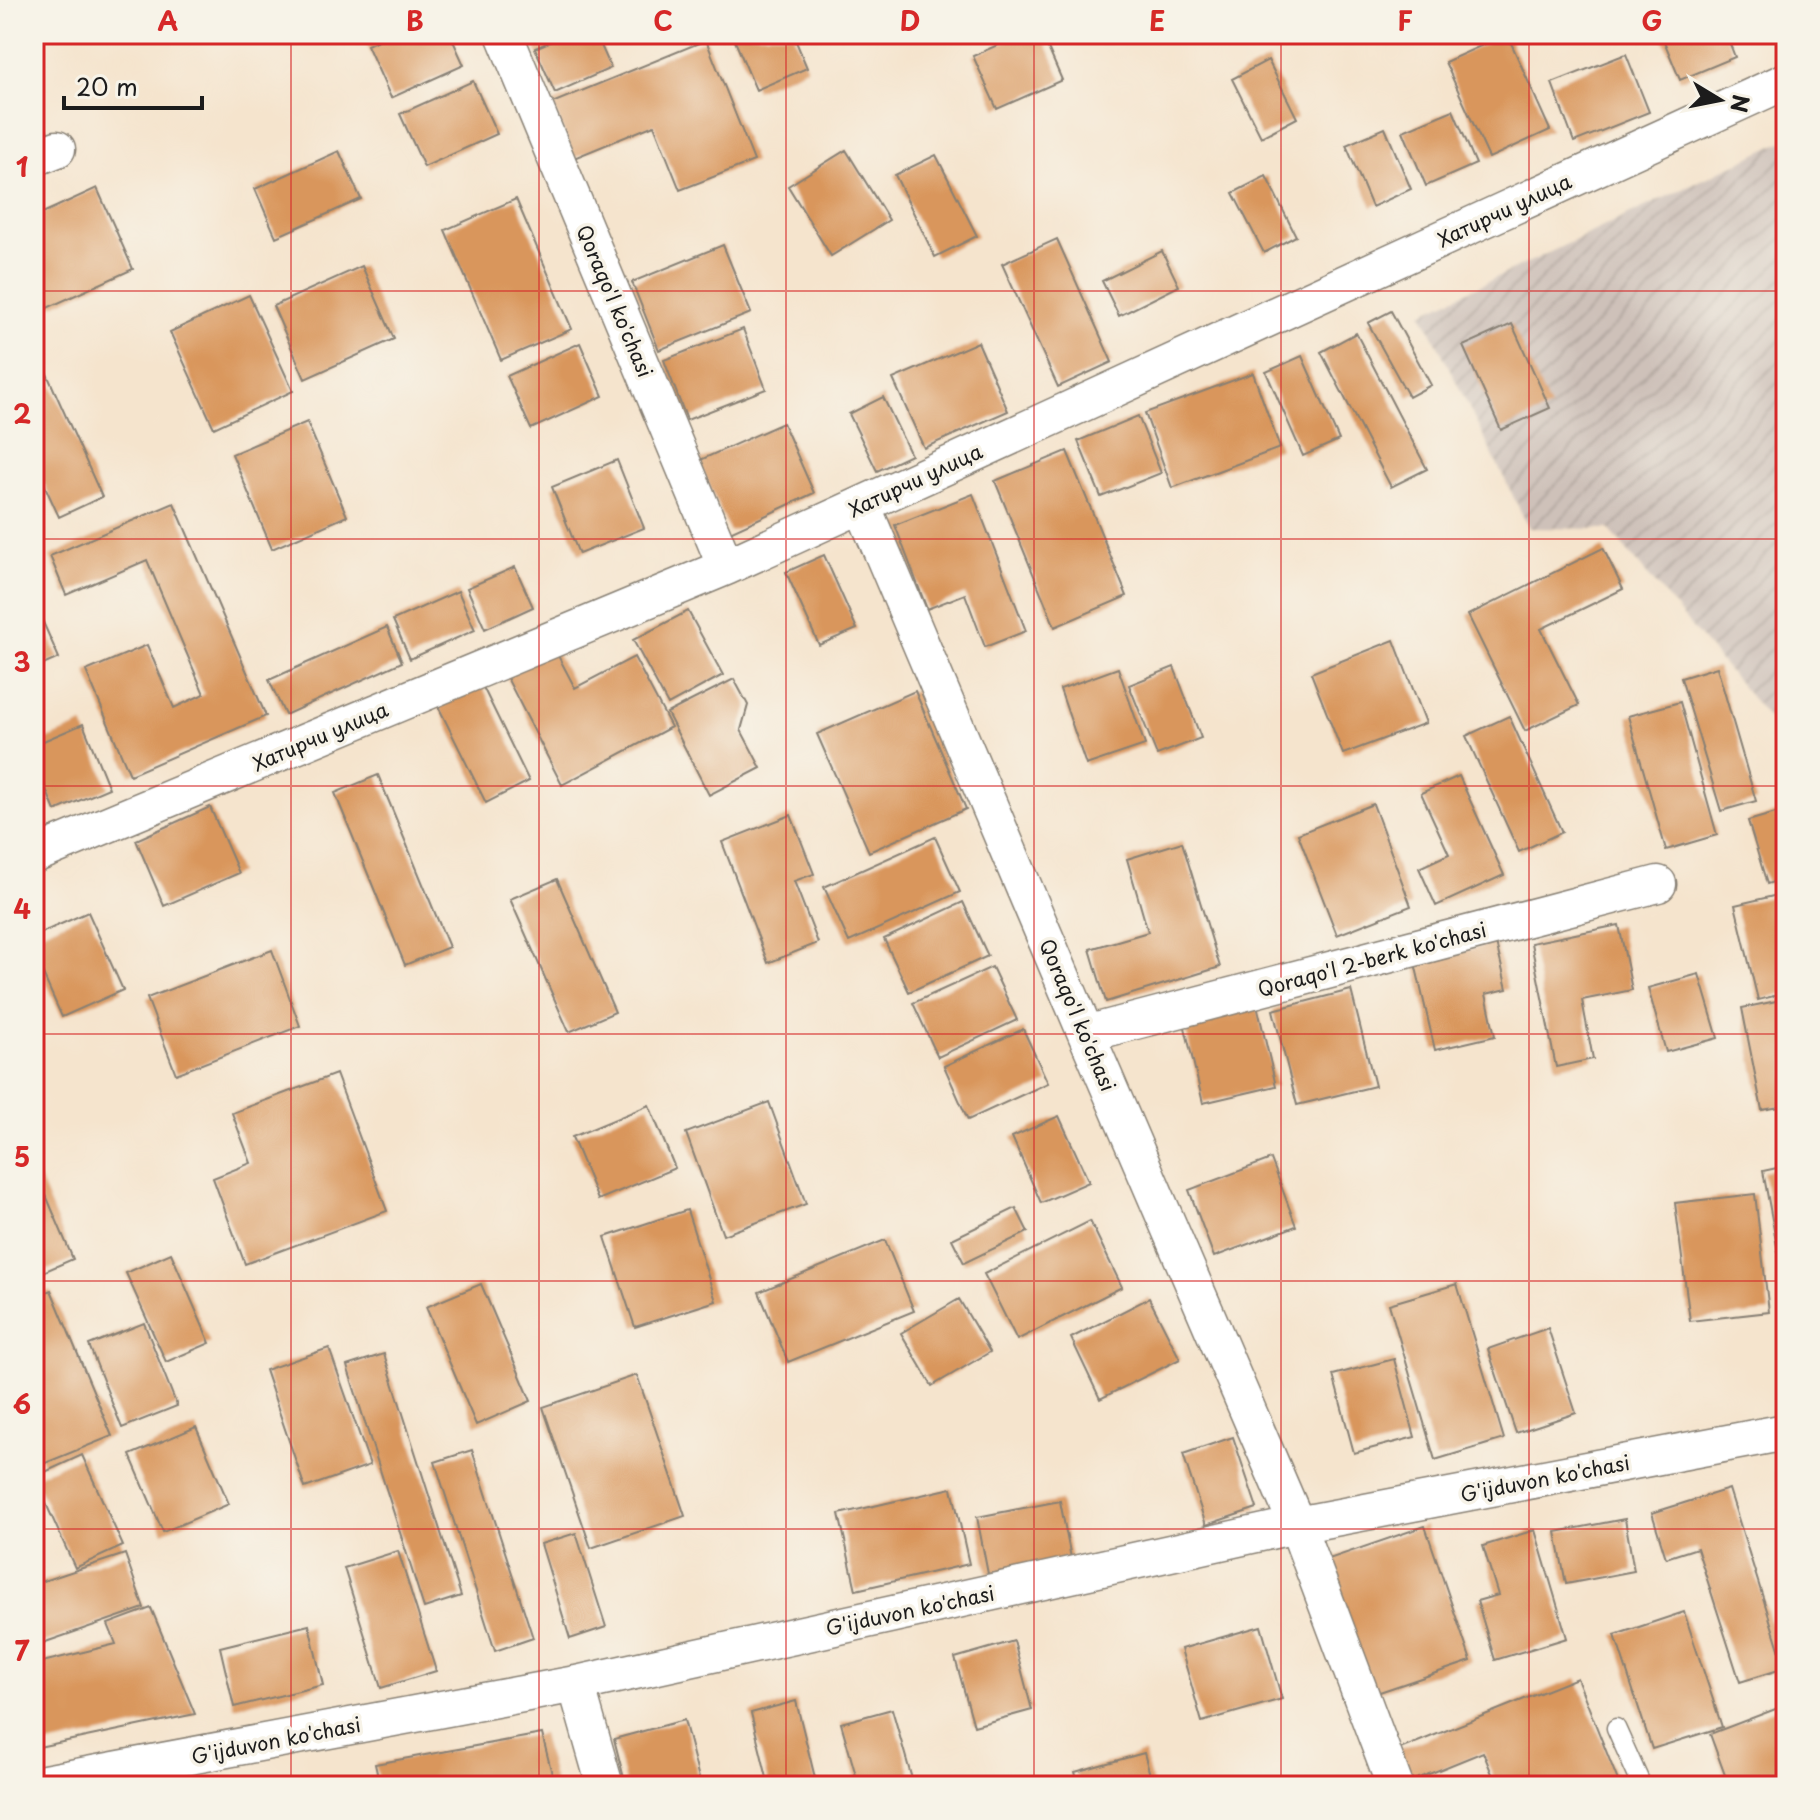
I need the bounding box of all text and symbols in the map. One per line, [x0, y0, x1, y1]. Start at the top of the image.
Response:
text: A [158, 1, 178, 40]
text: B [406, 1, 424, 40]
text: C [653, 1, 673, 40]
text: D [900, 1, 920, 40]
text: E [1149, 1, 1165, 40]
text: F [1397, 1, 1413, 40]
text: G [1641, 1, 1663, 40]
scale bar [64, 60, 202, 110]
north arrow [1680, 60, 1760, 140]
text: 20 m [76, 68, 138, 104]
text: N [1723, 92, 1759, 115]
text: 1 [16, 147, 28, 186]
street label: Хатирчи улица [1432, 166, 1576, 254]
street label: Qoraqo'l ko'chasi [569, 220, 661, 382]
text: 2 [13, 394, 31, 433]
street label: Хатирчи улица [843, 436, 987, 524]
text: 3 [13, 642, 31, 681]
street label: Хатирчи улица [247, 694, 393, 778]
text: 4 [13, 889, 31, 928]
street label: Qoraqo'l 2-berk ko'chasi [1254, 914, 1490, 1004]
street label: Qoraqo'l ko'chasi [1032, 934, 1124, 1096]
text: 5 [14, 1137, 30, 1176]
text: 6 [13, 1384, 31, 1423]
street label: G'ijduvon ko'chasi [1458, 1447, 1632, 1509]
street label: G'ijduvon ko'chasi [823, 1577, 997, 1643]
text: 7 [15, 1631, 30, 1670]
street label: G'ijduvon ko'chasi [189, 1709, 363, 1771]

